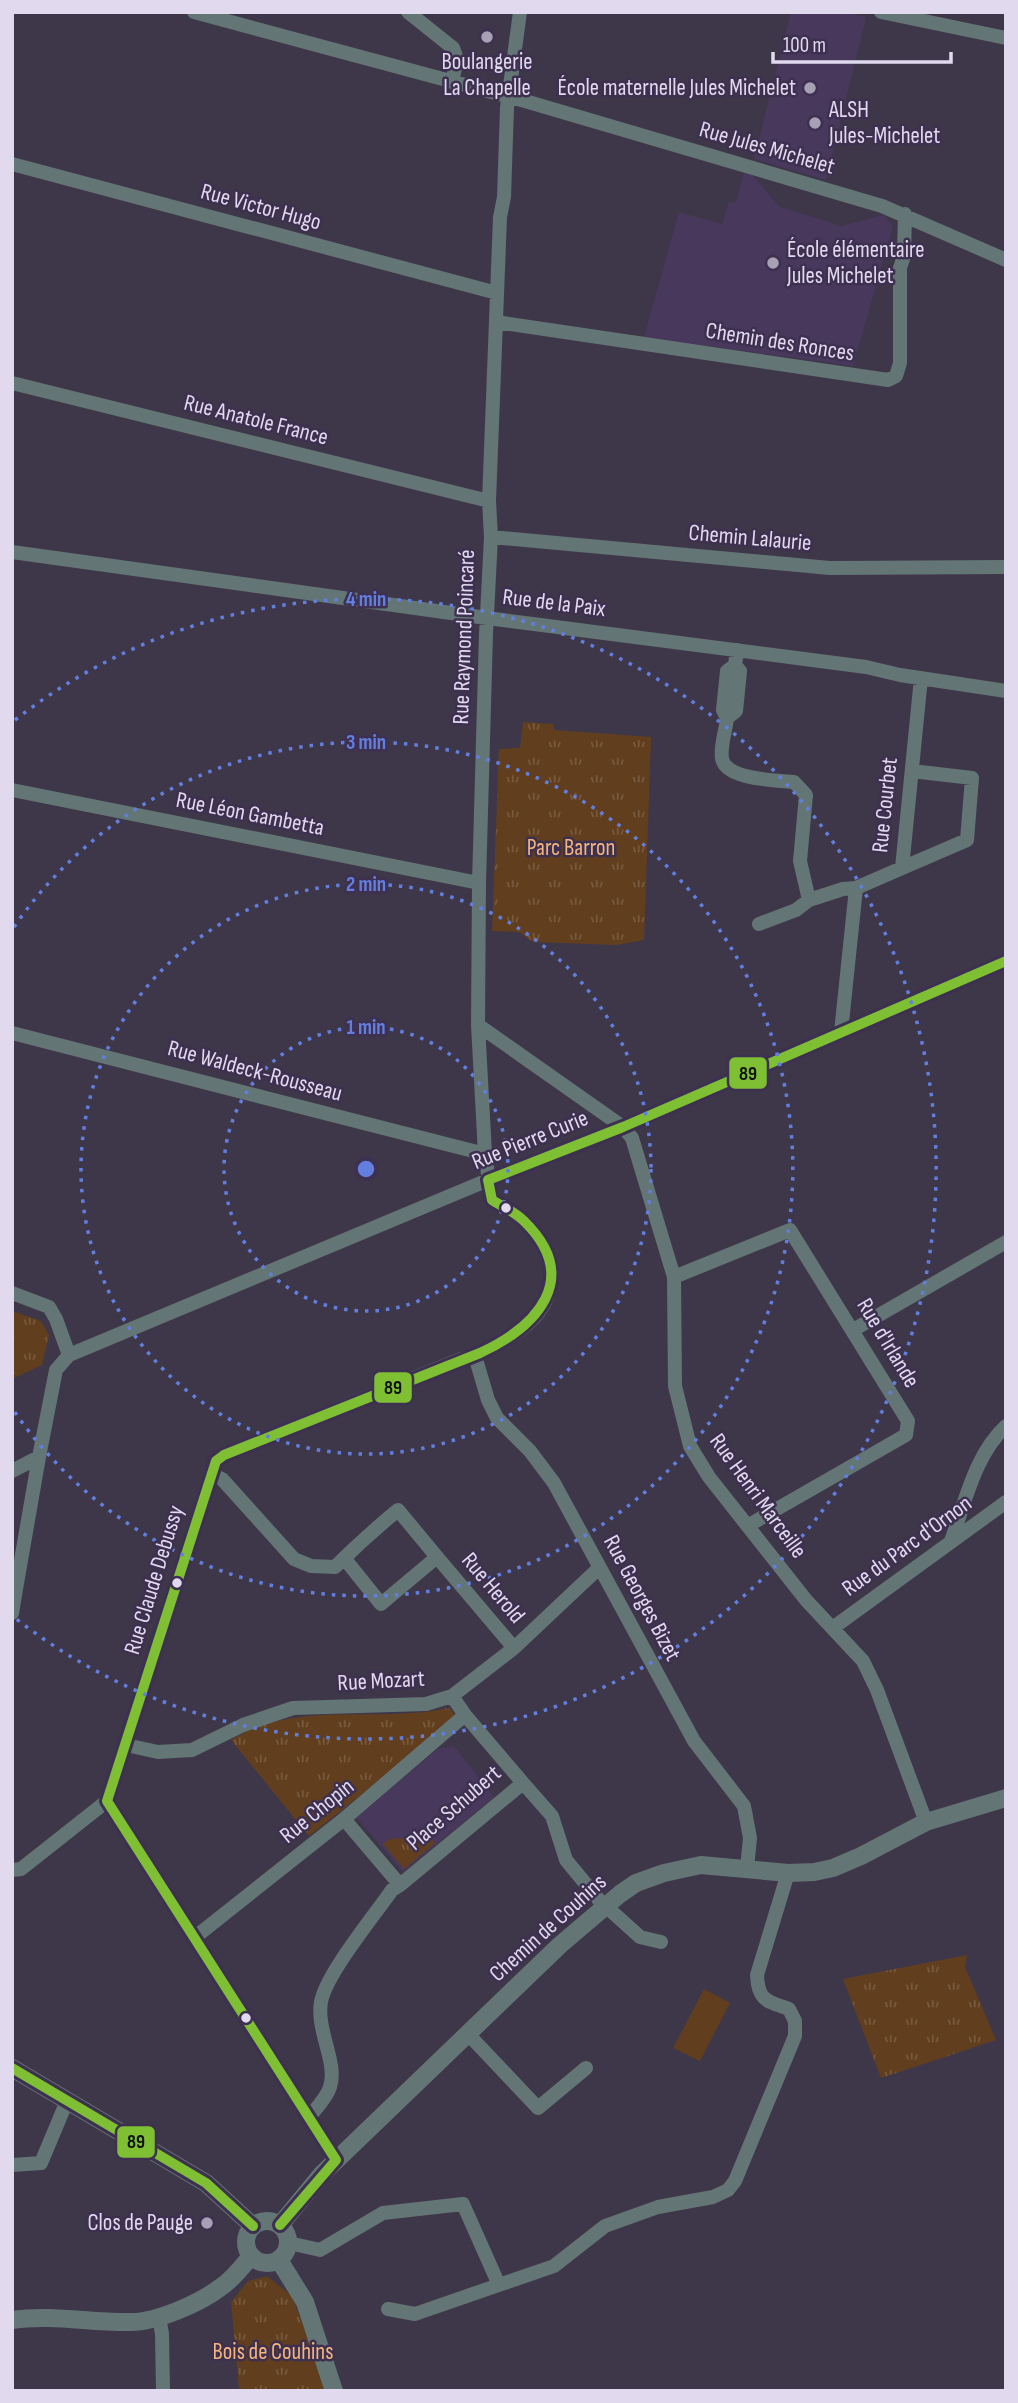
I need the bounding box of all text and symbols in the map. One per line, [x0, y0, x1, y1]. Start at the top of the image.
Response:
scale bar [773, 21, 951, 65]
marker: Boulangerie La Chapelle [479, 29, 495, 45]
text: 100 m [783, 33, 826, 58]
place label: Boulangerie La Chapelle [442, 48, 532, 102]
place label: École maternelle Jules Michelet [558, 74, 796, 102]
marker: École maternelle Jules Michelet [802, 80, 818, 96]
place label: ALSH Jules-Michelet [828, 96, 940, 150]
street label: Rue Jules Michelet [696, 115, 838, 181]
marker: ALSH Jules-Michelet [807, 115, 823, 131]
street label: Rue Victor Hugo [198, 178, 324, 236]
place label: École élémentaire Jules Michelet [786, 236, 924, 290]
marker: École élémentaire Jules Michelet [765, 255, 781, 271]
street label: Chemin des Ronces [704, 316, 856, 368]
street label: Rue Anatole France [181, 389, 331, 451]
street label: Chemin Lalaurie [687, 519, 813, 557]
street label: Rue Raymond Poincaré [447, 549, 481, 725]
street label: Rue de la Paix [501, 583, 607, 623]
text: 4 min [346, 587, 386, 612]
text: 3 min [346, 730, 386, 755]
street label: Rue Courbet [866, 756, 904, 854]
street label: Rue Léon Gambetta [174, 786, 326, 842]
park label: Parc Barron [527, 834, 615, 862]
text: 2 min [346, 872, 386, 897]
text: 1 min [346, 1015, 386, 1040]
street label: Rue Waldeck-Rousseau [165, 1034, 345, 1108]
line badge: 89 [728, 1056, 768, 1090]
text: 89 [739, 1063, 757, 1086]
street label: Rue Pierre Curie [468, 1104, 592, 1176]
centre of rings [354, 1157, 378, 1181]
unlabelled marker [499, 1201, 513, 1215]
street label: Rue d'Irlande [850, 1293, 926, 1393]
line badge: 89 [373, 1371, 413, 1404]
text: 89 [384, 1377, 402, 1400]
street label: Rue Henri Marceille [703, 1428, 813, 1564]
street label: Rue du Parc d'Ornon [837, 1489, 977, 1603]
street label: Rue Claude Debussy [118, 1502, 190, 1658]
street label: Rue Georges Bizet [597, 1530, 687, 1666]
street label: Rue Herold [455, 1547, 531, 1629]
unlabelled marker [170, 1576, 184, 1590]
street label: Rue Mozart [337, 1665, 425, 1697]
street label: Place Schubert [401, 1759, 507, 1857]
street label: Rue Chopin [274, 1773, 360, 1849]
street label: Chemin de Couhins [484, 1868, 612, 1988]
unlabelled marker [239, 2011, 253, 2025]
line badge: 89 [116, 2125, 156, 2159]
text: 89 [127, 2131, 145, 2154]
place label: Clos de Pauge [87, 2209, 193, 2237]
marker: Clos de Pauge [199, 2215, 215, 2231]
park label: Bois de Couhins [213, 2338, 333, 2366]

